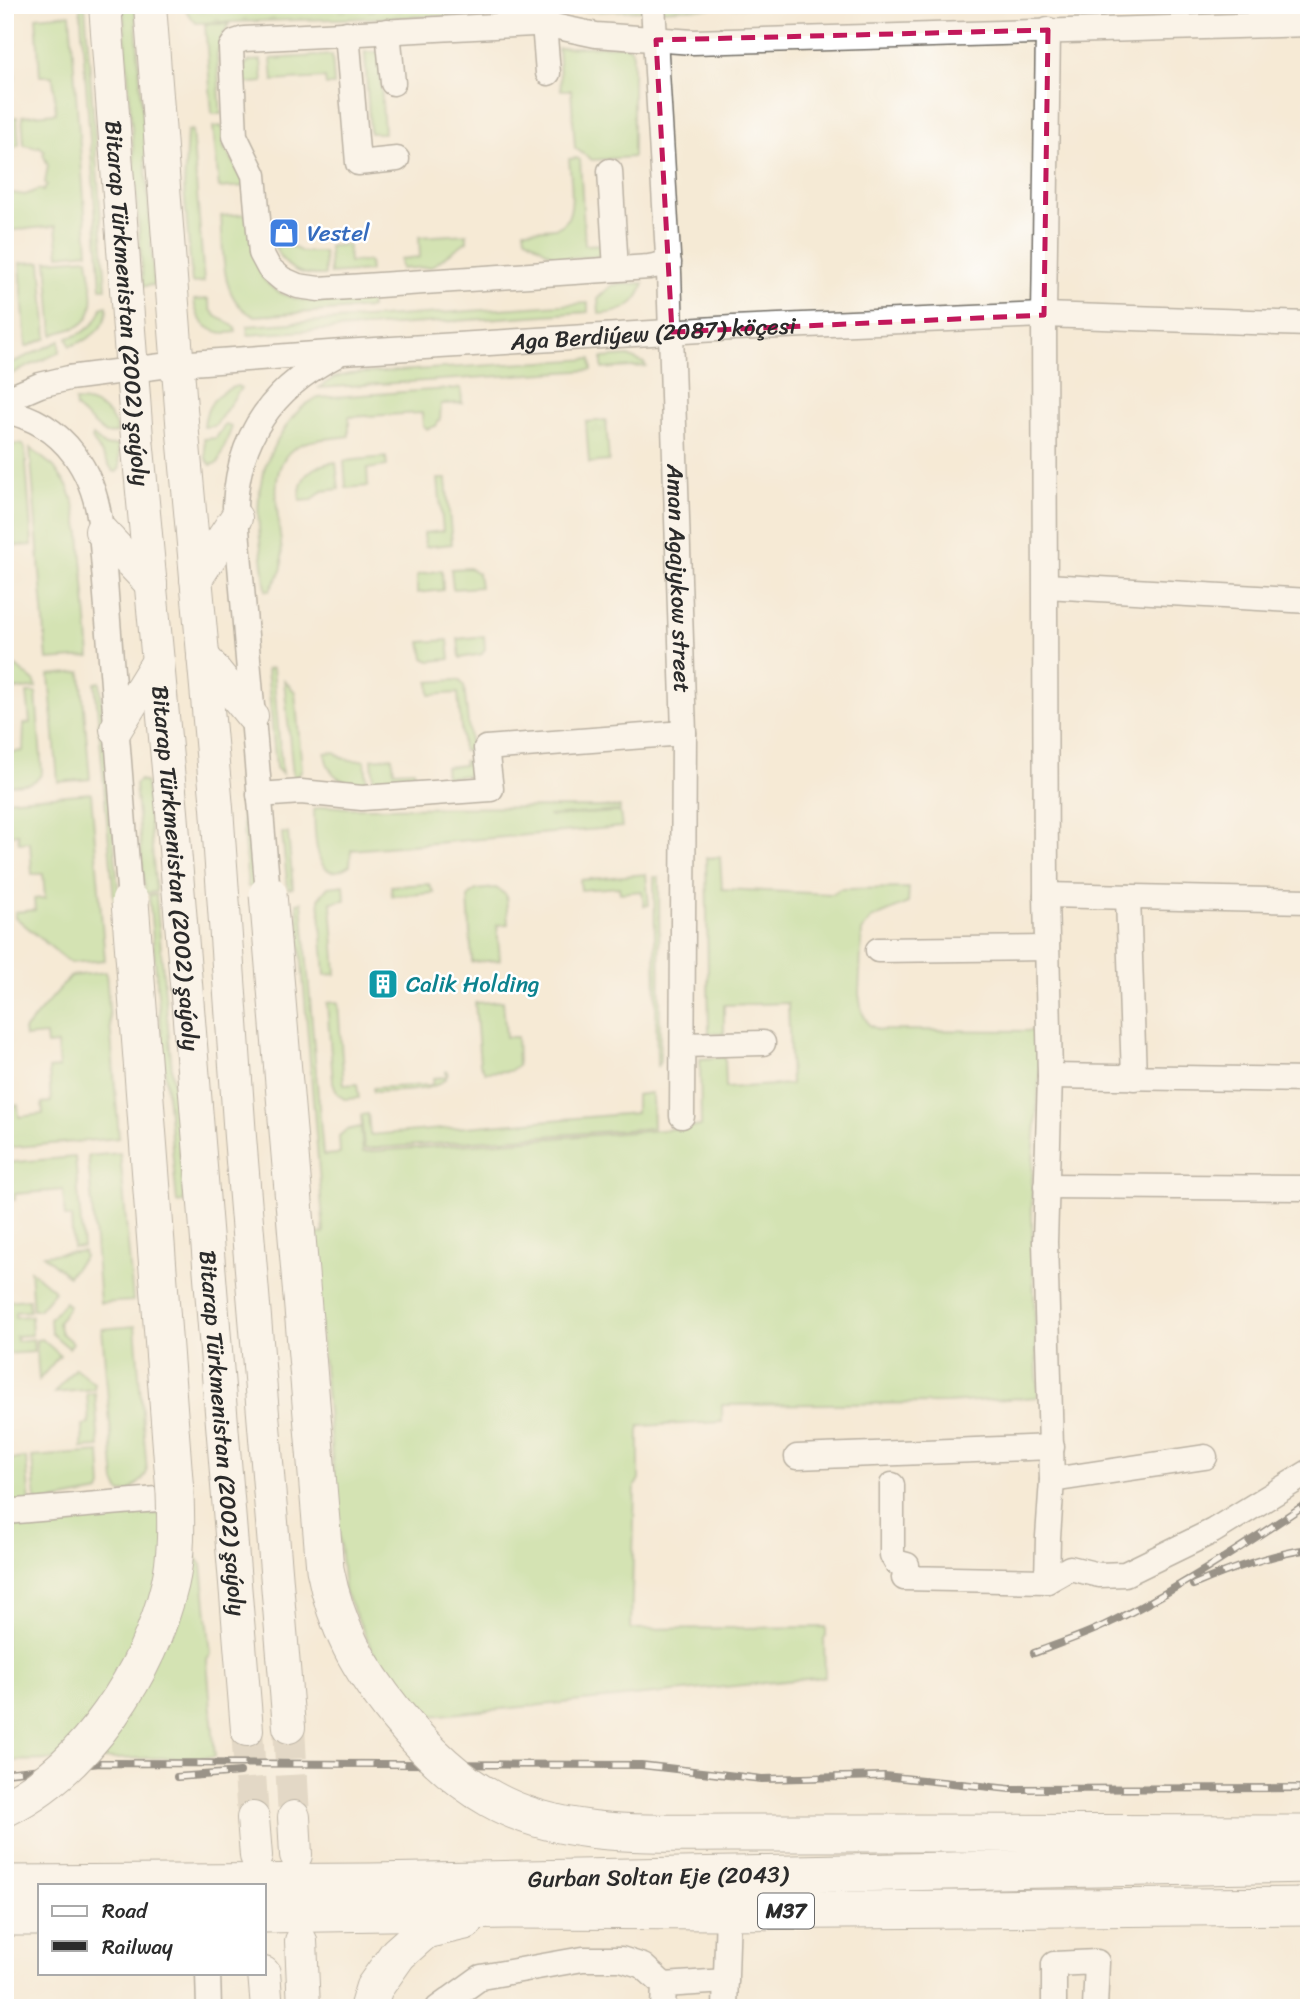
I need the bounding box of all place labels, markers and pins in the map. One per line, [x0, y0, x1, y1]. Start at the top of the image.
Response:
place label: Vestel [307, 213, 370, 254]
shop icon: Vestel [267, 216, 301, 250]
place label: Calik Holding [406, 964, 540, 1005]
building icon: Calik Holding [366, 967, 400, 1001]

